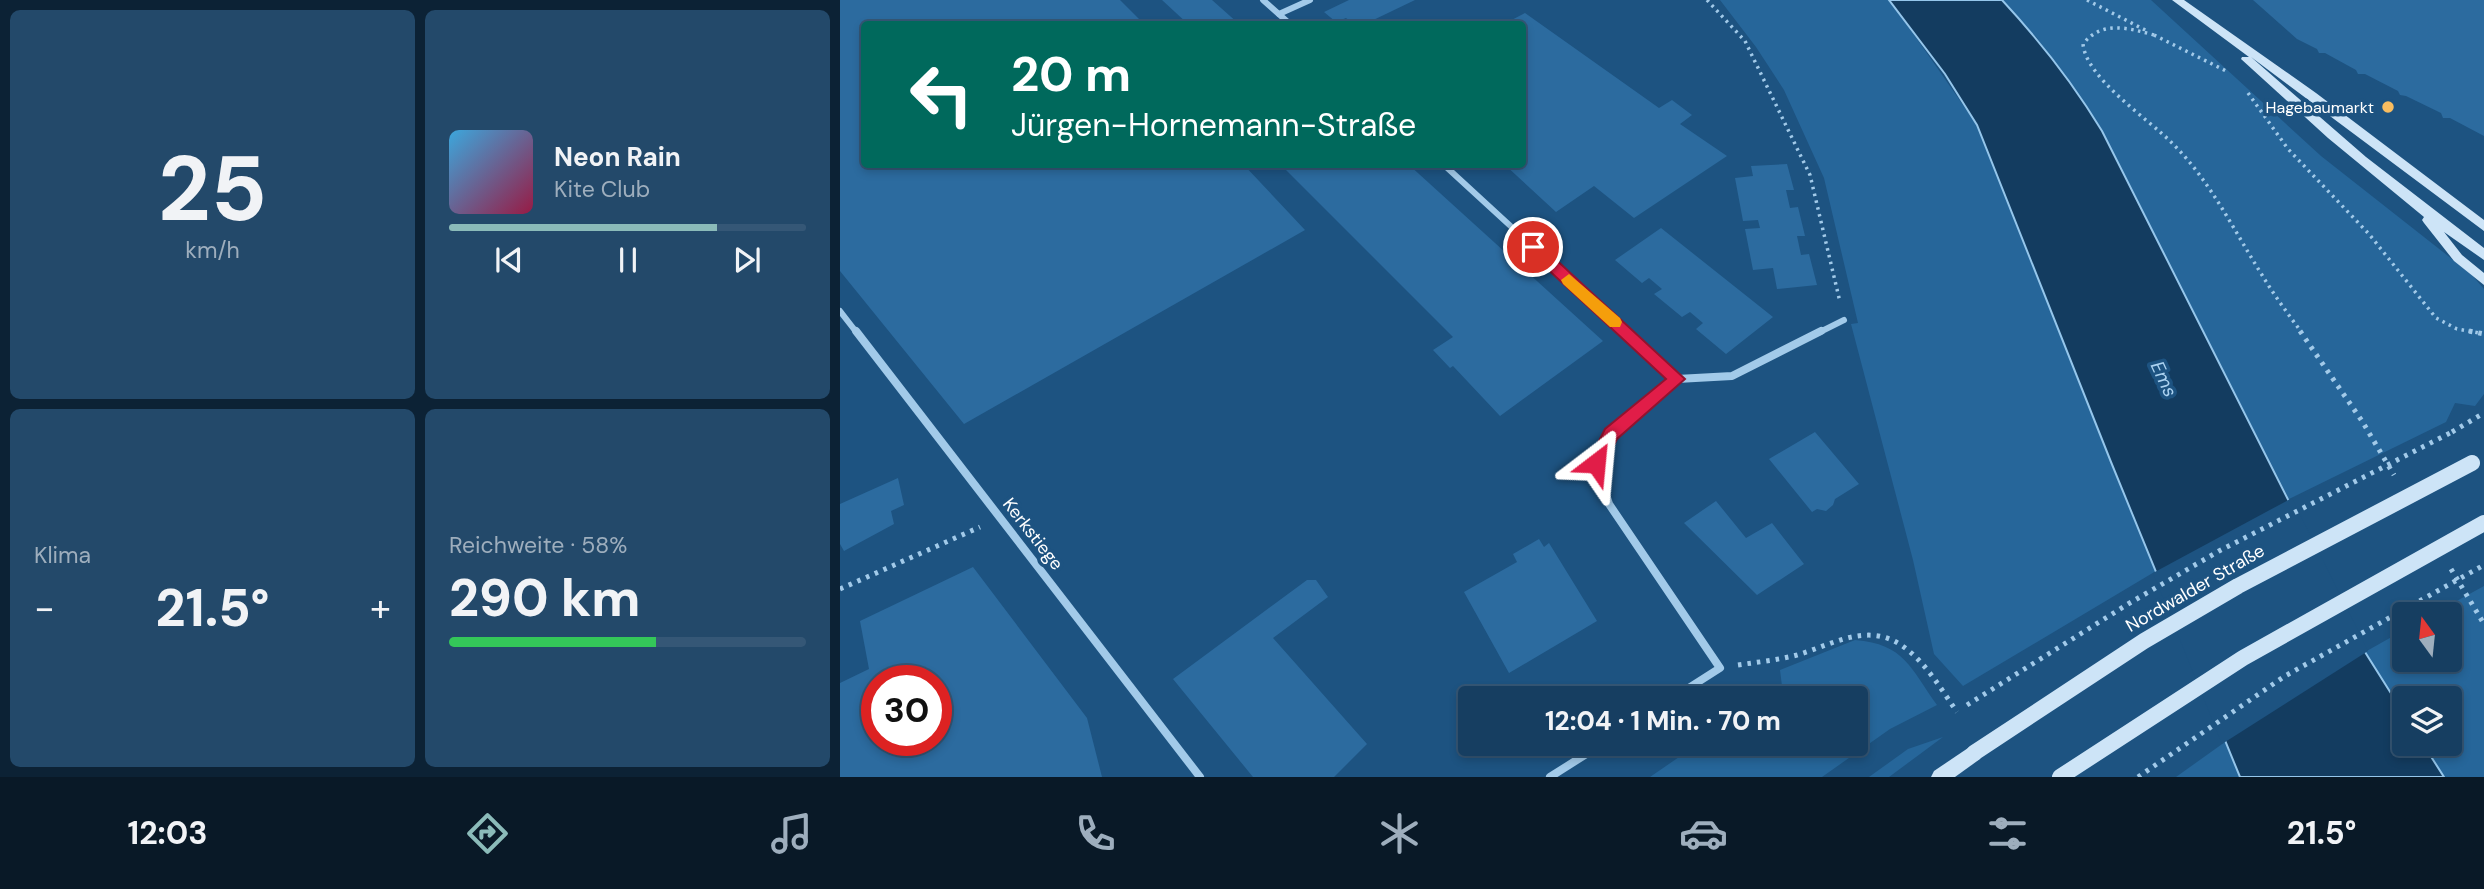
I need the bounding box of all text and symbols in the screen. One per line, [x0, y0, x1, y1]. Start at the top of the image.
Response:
text: 20 m [1011, 42, 1131, 106]
icon: left [896, 49, 987, 140]
place label: Hagebaumarkt [2266, 97, 2374, 118]
marker: Hagebaumarkt [2380, 99, 2396, 115]
text: Jürgen-Hornemann-Straße [1011, 104, 1416, 146]
text: 25 [158, 130, 267, 248]
text: Neon Rain [554, 140, 681, 174]
text: Kite Club [554, 174, 650, 204]
pin [1503, 217, 1563, 277]
icon: arrive [1514, 228, 1552, 266]
text: km/h [185, 235, 240, 265]
icon: previous [490, 241, 528, 279]
icon: pause [609, 241, 647, 279]
icon: next [728, 241, 766, 279]
water label: Ems [2145, 357, 2183, 401]
position arrow [1559, 426, 1633, 500]
street label: Kerkstiege [997, 493, 1069, 575]
text: Reichweite · 58% [449, 530, 627, 560]
street label: Nordwalder Straße [2121, 538, 2269, 638]
text: Klima [34, 540, 91, 570]
text: 290 km [449, 564, 640, 632]
text: 21.5° [155, 574, 270, 642]
text: − [34, 583, 55, 633]
text: + [370, 583, 391, 633]
north arrow [2392, 602, 2462, 672]
map controls [2392, 602, 2462, 756]
speed limit sign: 30 [861, 665, 952, 756]
button: layers [2392, 686, 2462, 756]
text: 12:04 · 1 Min. · 70 m [1545, 704, 1781, 738]
icon: directions [463, 809, 512, 858]
icon: music [767, 809, 816, 858]
icon: phone [1071, 809, 1120, 858]
icon: climate [1375, 809, 1424, 858]
icon: car [1679, 809, 1728, 858]
icon: filters [1983, 809, 2032, 858]
text: 12:03 [128, 812, 208, 854]
text: 21.5° [2287, 812, 2356, 854]

